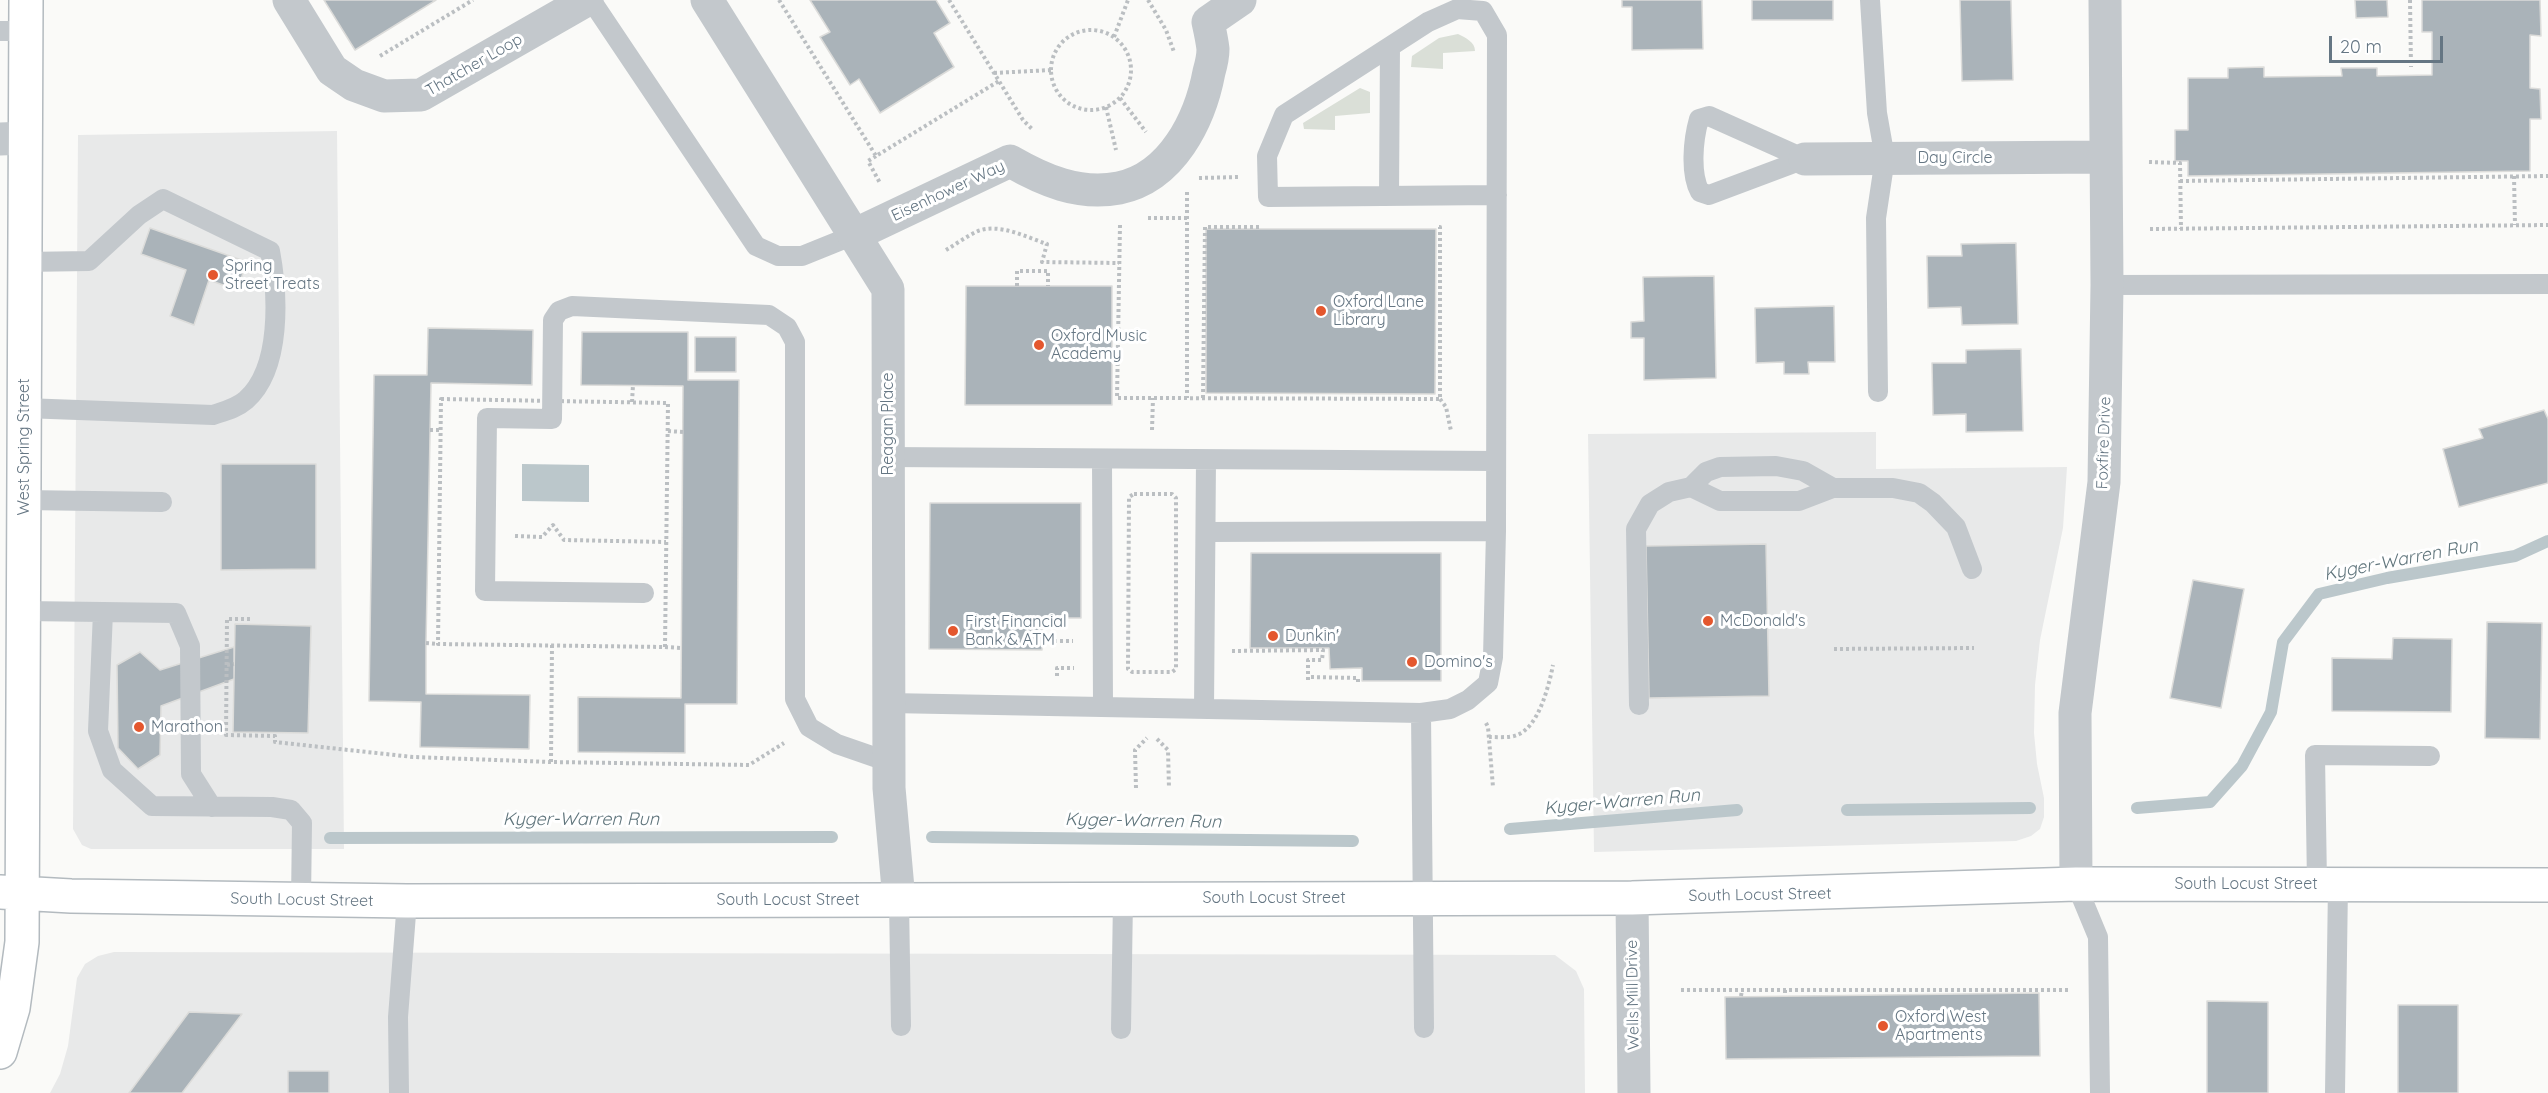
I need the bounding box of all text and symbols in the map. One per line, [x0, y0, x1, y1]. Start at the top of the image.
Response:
scale bar [2332, 24, 2446, 62]
street label: Thatcher Loop [422, 30, 526, 100]
text: 20 m [2340, 35, 2382, 58]
street label: Day Circle [1917, 148, 1993, 168]
street label: Eisenhower Way [888, 156, 1008, 226]
place label: Spring Street Treats [225, 256, 320, 294]
marker: Spring Street Treats [206, 268, 220, 282]
place label: Oxford Lane Library [1333, 292, 1424, 330]
marker: Oxford Lane Library [1314, 304, 1328, 318]
place label: Oxford Music Academy [1051, 326, 1147, 364]
marker: Oxford Music Academy [1032, 338, 1046, 352]
street label: Reagan Place [878, 373, 898, 475]
street label: West Spring Street [14, 378, 34, 516]
street label: Foxfire Drive [2093, 396, 2115, 490]
water label: Kyger-Warren Run [2322, 534, 2480, 586]
place label: McDonald's [1720, 611, 1806, 631]
place label: First Financial Bank & ATM [965, 612, 1067, 650]
marker: McDonald's [1701, 614, 1715, 628]
marker: First Financial Bank & ATM [946, 624, 960, 638]
place label: Dunkin' [1285, 626, 1339, 646]
marker: Dunkin' [1266, 629, 1280, 643]
place label: Domino's [1424, 652, 1493, 672]
marker: Domino's [1405, 655, 1419, 669]
place label: Marathon [151, 717, 223, 737]
marker: Marathon [132, 720, 146, 734]
water label: Kyger-Warren Run [1543, 784, 1701, 820]
water label: Kyger-Warren Run [503, 809, 659, 831]
water label: Kyger-Warren Run [1065, 809, 1221, 833]
street label: South Locust Street [2174, 874, 2318, 894]
street label: South Locust Street [1688, 884, 1832, 906]
street label: South Locust Street [1202, 888, 1346, 908]
street label: South Locust Street [230, 889, 374, 911]
street label: South Locust Street [716, 890, 860, 910]
street label: Wells Mill Drive [1622, 940, 1644, 1050]
place label: Oxford West Apartments [1895, 1007, 1987, 1045]
marker: Oxford West Apartments [1876, 1019, 1890, 1033]

